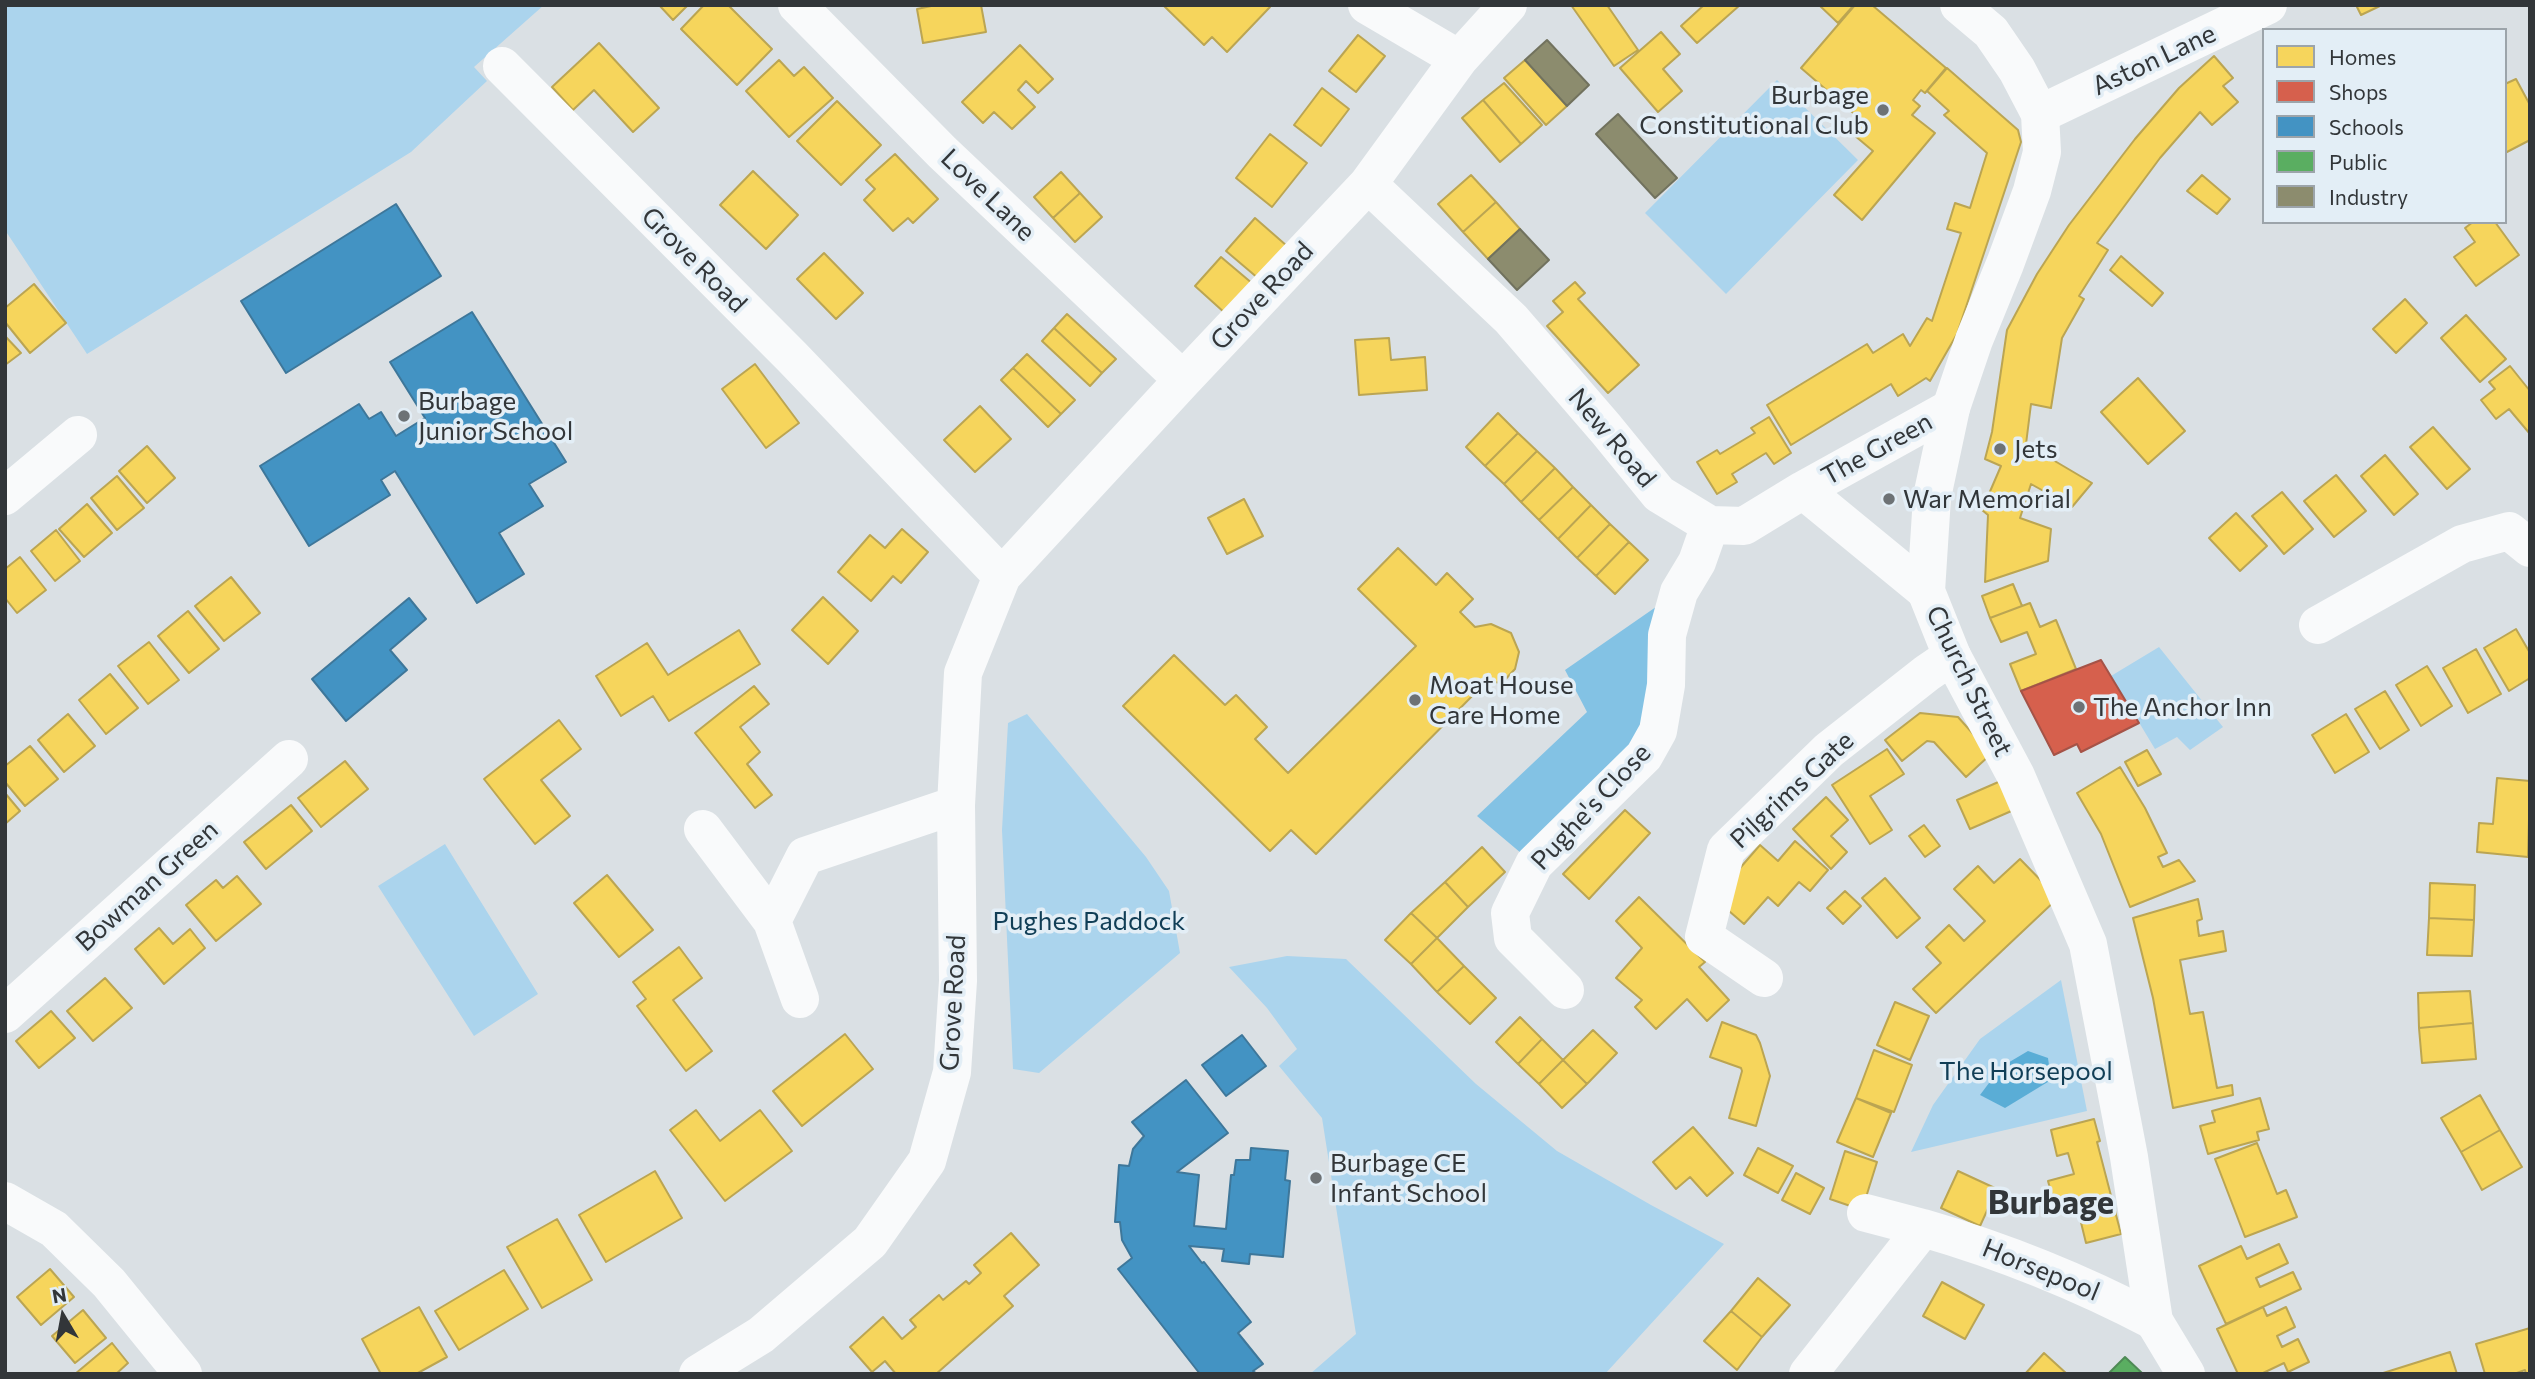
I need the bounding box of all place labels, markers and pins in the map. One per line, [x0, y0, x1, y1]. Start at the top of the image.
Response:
place label: Burbage Constitutional Club [1639, 79, 1869, 140]
marker: Burbage Constitutional Club [1875, 102, 1891, 118]
place label: Burbage Junior School [418, 385, 573, 446]
marker: Burbage Junior School [396, 408, 412, 424]
place label: Jets [2014, 433, 2058, 465]
marker: Jets [1992, 441, 2008, 457]
place label: War Memorial [1903, 483, 2071, 515]
marker: War Memorial [1881, 491, 1897, 507]
place label: Moat House Care Home [1429, 669, 1574, 730]
place label: The Anchor Inn [2093, 691, 2272, 723]
marker: Moat House Care Home [1407, 692, 1423, 708]
marker: The Anchor Inn [2071, 699, 2087, 715]
place label: Burbage CE Infant School [1330, 1147, 1487, 1208]
marker: Burbage CE Infant School [1308, 1170, 1324, 1186]

